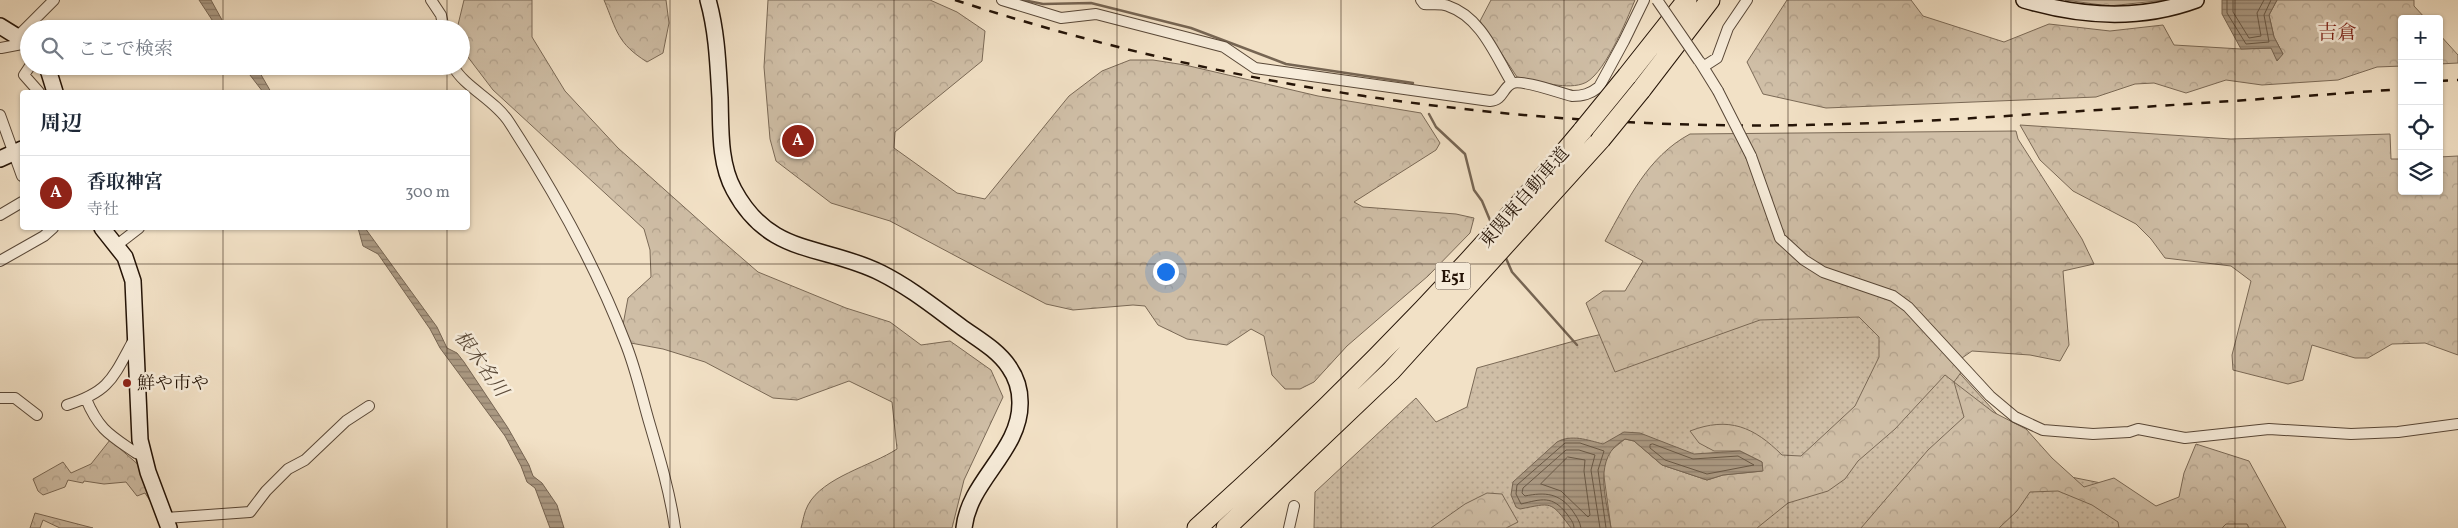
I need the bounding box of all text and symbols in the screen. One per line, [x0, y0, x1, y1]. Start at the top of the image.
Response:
map controls [2398, 15, 2443, 195]
button: + [2398, 15, 2443, 60]
search box [20, 20, 470, 75]
district label: 吉倉 [2317, 20, 2357, 48]
icon: search [38, 34, 66, 62]
text: ここで検索 [78, 37, 173, 63]
button: − [2398, 60, 2443, 105]
button: locate [2398, 105, 2443, 150]
text: 周辺 [40, 110, 82, 139]
pin: A [782, 122, 814, 160]
street label: 東関東自動車道 [1474, 142, 1576, 254]
button: layers [2398, 150, 2443, 195]
text: 香取神宮 [87, 170, 163, 196]
text: A [50, 182, 62, 204]
text: 300 m [405, 182, 450, 204]
text: 寺社 [87, 199, 119, 221]
your location [1153, 259, 1179, 285]
road number: E51 [1436, 262, 1470, 290]
water label: 根木名川 [448, 326, 514, 404]
place label: 鮮や市や [137, 372, 209, 397]
marker: 鮮や市や [121, 377, 133, 389]

